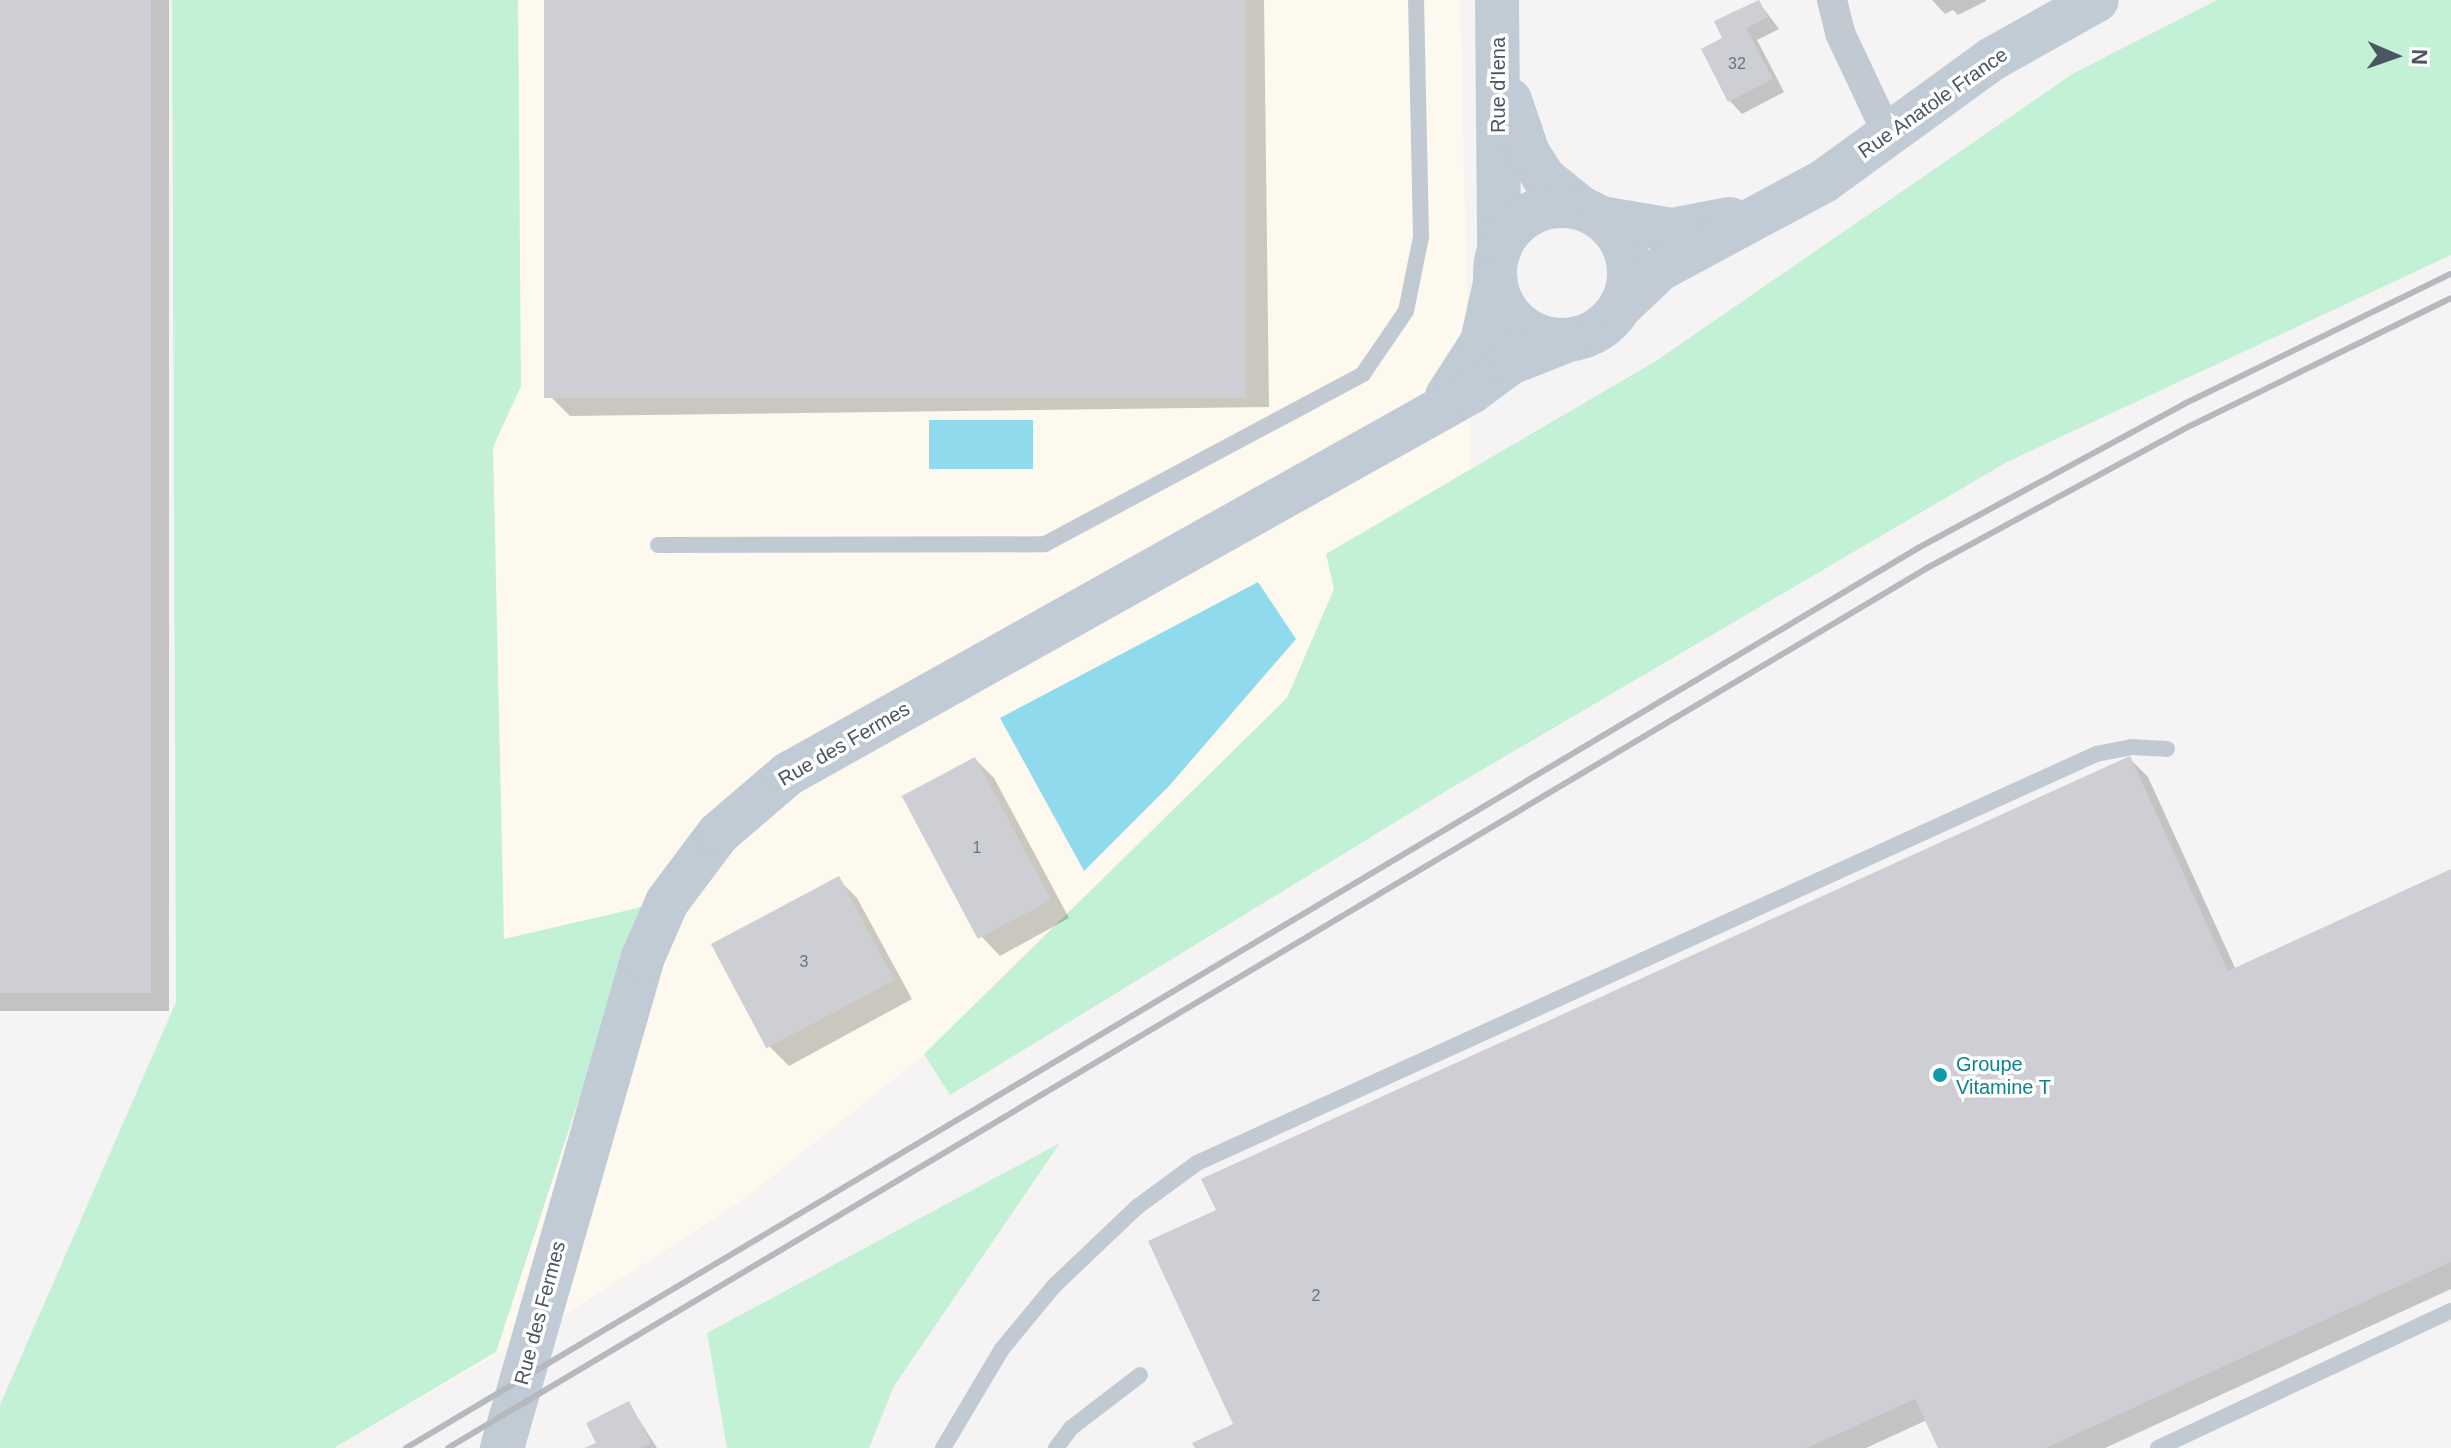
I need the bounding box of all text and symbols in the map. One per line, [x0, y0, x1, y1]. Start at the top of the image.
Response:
north arrow [2355, 16, 2435, 96]
street label: Rue d'Iena [1486, 37, 1510, 133]
street label: Rue Anatole France [1853, 42, 2013, 164]
text: N [2407, 48, 2432, 65]
house number: 32 [1728, 54, 1746, 74]
street label: Rue des Fermes [774, 697, 914, 791]
house number: 1 [973, 838, 981, 858]
house number: 3 [800, 952, 808, 972]
place label: Groupe Vitamine T [1956, 1052, 2051, 1099]
marker: Groupe Vitamine T [1931, 1066, 1949, 1084]
street label: Rue des Fermes [509, 1238, 571, 1388]
house number: 2 [1312, 1286, 1320, 1306]

